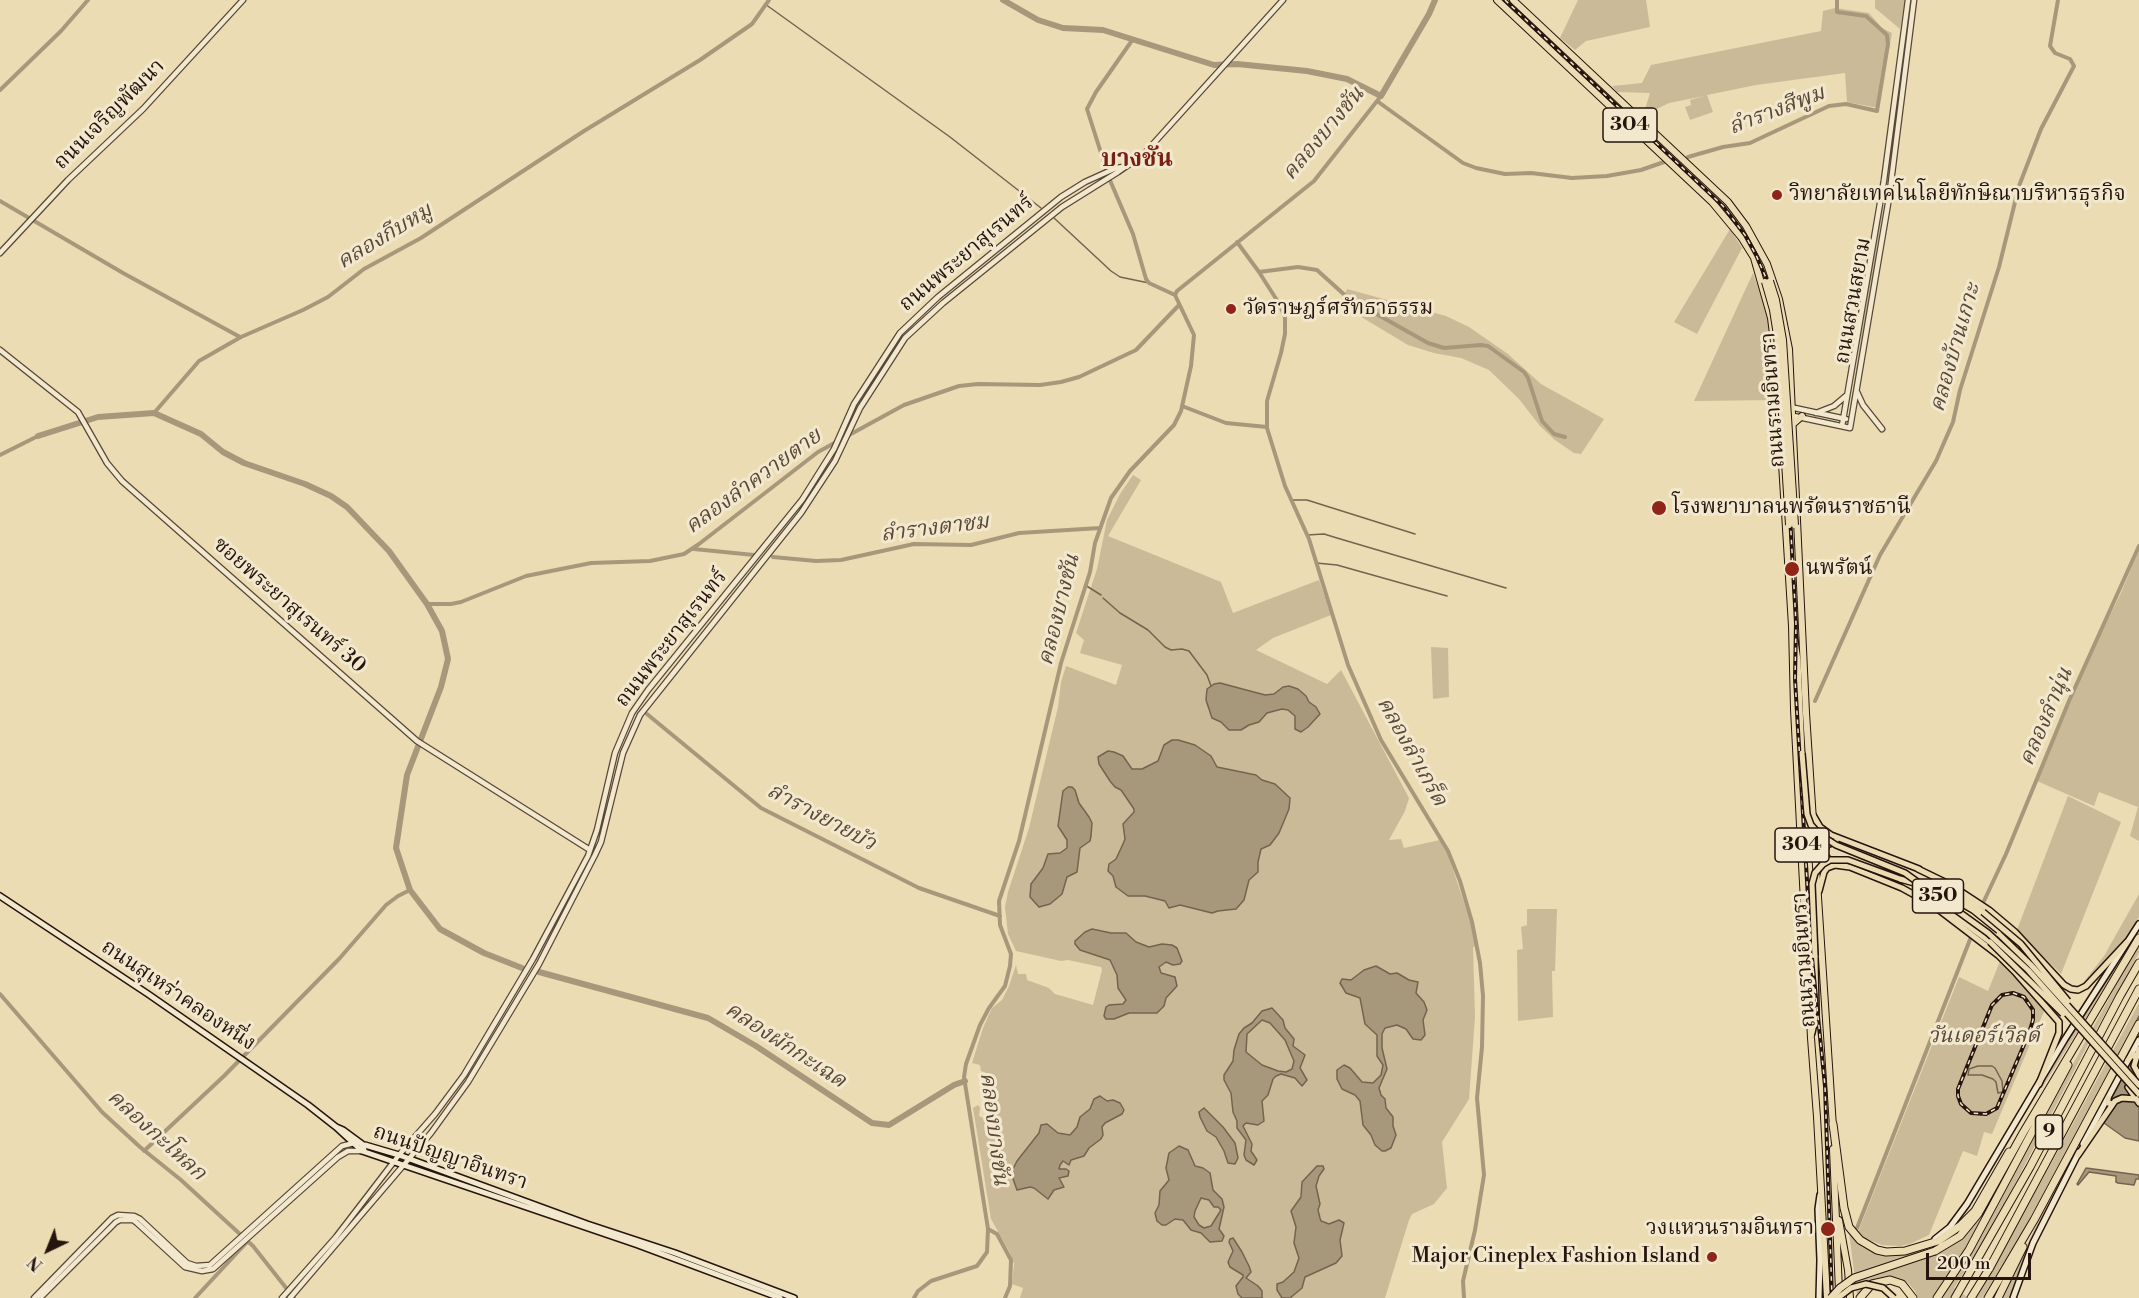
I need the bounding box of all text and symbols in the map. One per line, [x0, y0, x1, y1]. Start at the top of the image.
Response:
street label: ถนนเจริญพัฒนา [49, 54, 171, 176]
water label: ลำรางสีพูม [1725, 81, 1829, 141]
water label: คลองบางชัน [1277, 82, 1371, 186]
road number: 304 [1603, 108, 1657, 142]
district label: บางชัน [1101, 146, 1173, 174]
place label: วิทยาลัยเทคโนโลยีทักษิณาบริหารธุรกิจ [1789, 182, 2126, 208]
marker: วิทยาลัยเทคโนโลยีทักษิณาบริหารธุรกิจ [1770, 188, 1784, 202]
street label: ถนนพระยาสุเรนทร์ [895, 191, 1039, 317]
water label: คลองกีบหมู [333, 198, 437, 276]
street label: ถนนสวนสยาม [1831, 236, 1877, 366]
water label: คลองบ้านเกาะ [1925, 281, 1987, 415]
place label: วัดราษฎร์ศรัทธาธรรม [1243, 296, 1433, 322]
marker: วัดราษฎร์ศรัทธาธรรม [1224, 302, 1238, 316]
street label: ถนนรามอินทรา [1757, 331, 1791, 469]
water label: คลองลำควายตาย [681, 424, 827, 540]
place label: โรงพยาบาลนพรัตนราชธานี [1672, 495, 1911, 521]
marker: โรงพยาบาลนพรัตนราชธานี [1650, 499, 1668, 517]
water label: ลำรางตาชม [879, 509, 991, 549]
street label: ซอยพระยาสุเรนทร์ 30 [207, 533, 371, 679]
water label: คลองบางชัน [1033, 552, 1087, 668]
place label: นพรัตน์ [1806, 556, 1873, 582]
marker: นพรัตน์ [1783, 560, 1801, 578]
street label: ถนนพระยาสุเรนทร์ [611, 565, 733, 713]
water label: คลองลำนุ่น [2015, 664, 2079, 770]
water label: คลองลำเกร็ด [1370, 693, 1452, 811]
water label: ลำรางยายบัว [762, 778, 880, 858]
road number: 304 [1775, 828, 1829, 862]
road number: 350 [1912, 879, 1964, 913]
street label: ถนนรามอินทรา [1788, 891, 1822, 1029]
street label: ถนนสุเหร่าคลองหนึ่ง [96, 935, 260, 1057]
water label: คลองผักกะเฉด [720, 997, 850, 1095]
park label: วันเดอร์เวิลด์ [1928, 1024, 2040, 1050]
water label: คลองบางชัน [973, 1071, 1013, 1187]
water label: คลองกะโหลก [101, 1085, 211, 1187]
road number: 9 [2036, 1115, 2062, 1149]
street label: ถนนปัญญาอินทรา [370, 1120, 530, 1196]
place label: วงแหวนรามอินทรา [1646, 1216, 1814, 1242]
north arrow [18, 1220, 78, 1280]
marker: วงแหวนรามอินทรา [1819, 1220, 1837, 1238]
scale bar [1929, 1241, 2034, 1279]
place label: Major Cineplex Fashion Island [1412, 1244, 1700, 1270]
marker: Major Cineplex Fashion Island [1705, 1250, 1719, 1264]
text: N [24, 1252, 47, 1275]
text: 200 m [1937, 1252, 1991, 1275]

